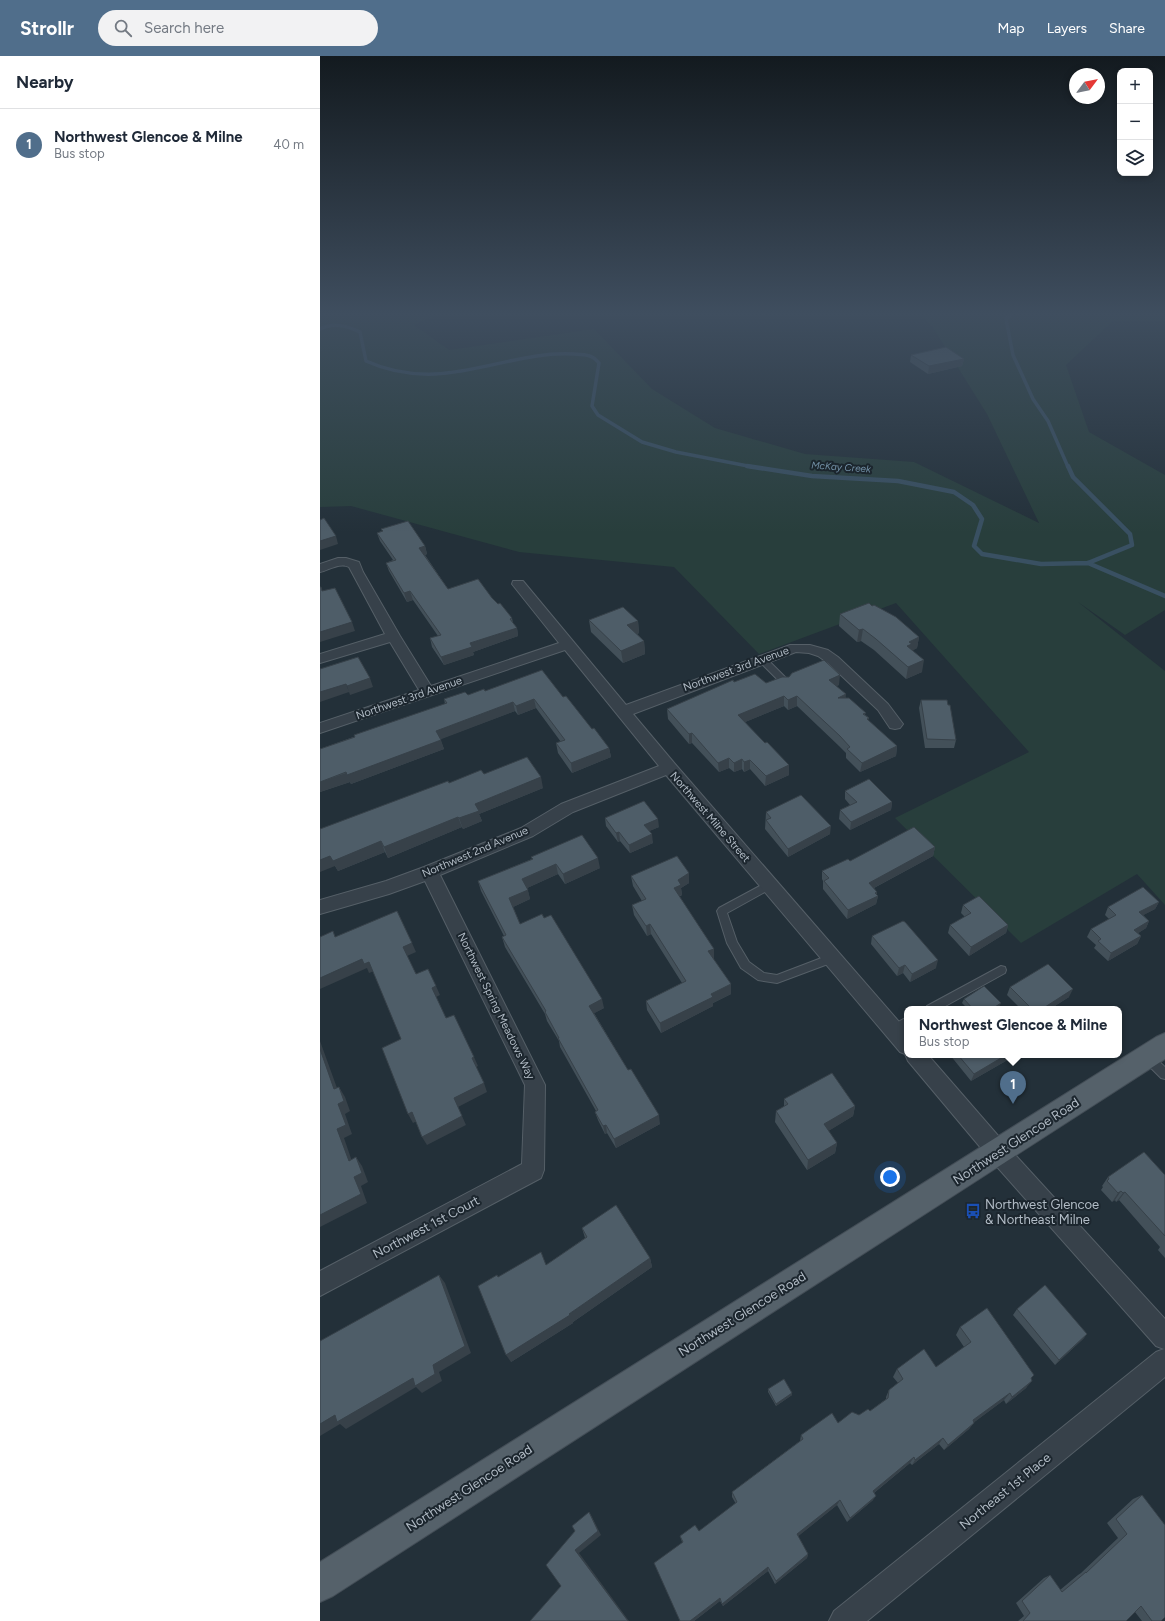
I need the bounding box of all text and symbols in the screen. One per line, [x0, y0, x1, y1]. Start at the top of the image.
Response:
search box [98, 10, 378, 46]
text: Strollr [20, 17, 74, 40]
icon: search [112, 17, 134, 39]
text: Search here [144, 19, 224, 37]
text: Map [997, 20, 1025, 37]
text: Layers [1047, 20, 1087, 37]
text: Share [1109, 20, 1145, 37]
north arrow [1069, 68, 1105, 104]
map controls [1117, 68, 1153, 176]
button: + [1117, 68, 1153, 104]
text: Nearby [16, 72, 74, 92]
button: − [1117, 104, 1153, 140]
text: Northwest Glencoe & Milne [54, 128, 243, 146]
text: 1 [26, 137, 32, 152]
text: 40 m [273, 137, 304, 152]
button: layers [1117, 140, 1153, 176]
text: Bus stop [54, 146, 105, 161]
water label: McKay Creek [811, 458, 872, 476]
street label: Northwest 3rd Avenue [681, 644, 791, 694]
street label: Northwest 3rd Avenue [354, 674, 464, 722]
street label: Northwest Milne Street [667, 769, 753, 865]
street label: Northwest 2nd Avenue [420, 824, 530, 880]
street label: Northwest Spring Meadows Way [455, 930, 537, 1082]
popup [904, 1006, 1122, 1058]
text: Northwest Glencoe & Milne [919, 1016, 1107, 1034]
text: Bus stop [919, 1034, 969, 1049]
pin: 1 [1000, 1071, 1026, 1104]
street label: Northwest Glencoe Road [950, 1095, 1082, 1187]
your location [880, 1167, 900, 1187]
street label: Northwest 1st Court [370, 1193, 482, 1261]
place label: Northwest Glencoe & Northeast Milne [985, 1197, 1099, 1227]
bus stop icon: Northwest Glencoe & Northeast Milne [964, 1202, 982, 1220]
street label: Northwest Glencoe Road [676, 1269, 808, 1359]
street label: Northwest Glencoe Road [403, 1442, 535, 1534]
street label: Northeast 1st Place [956, 1450, 1054, 1532]

